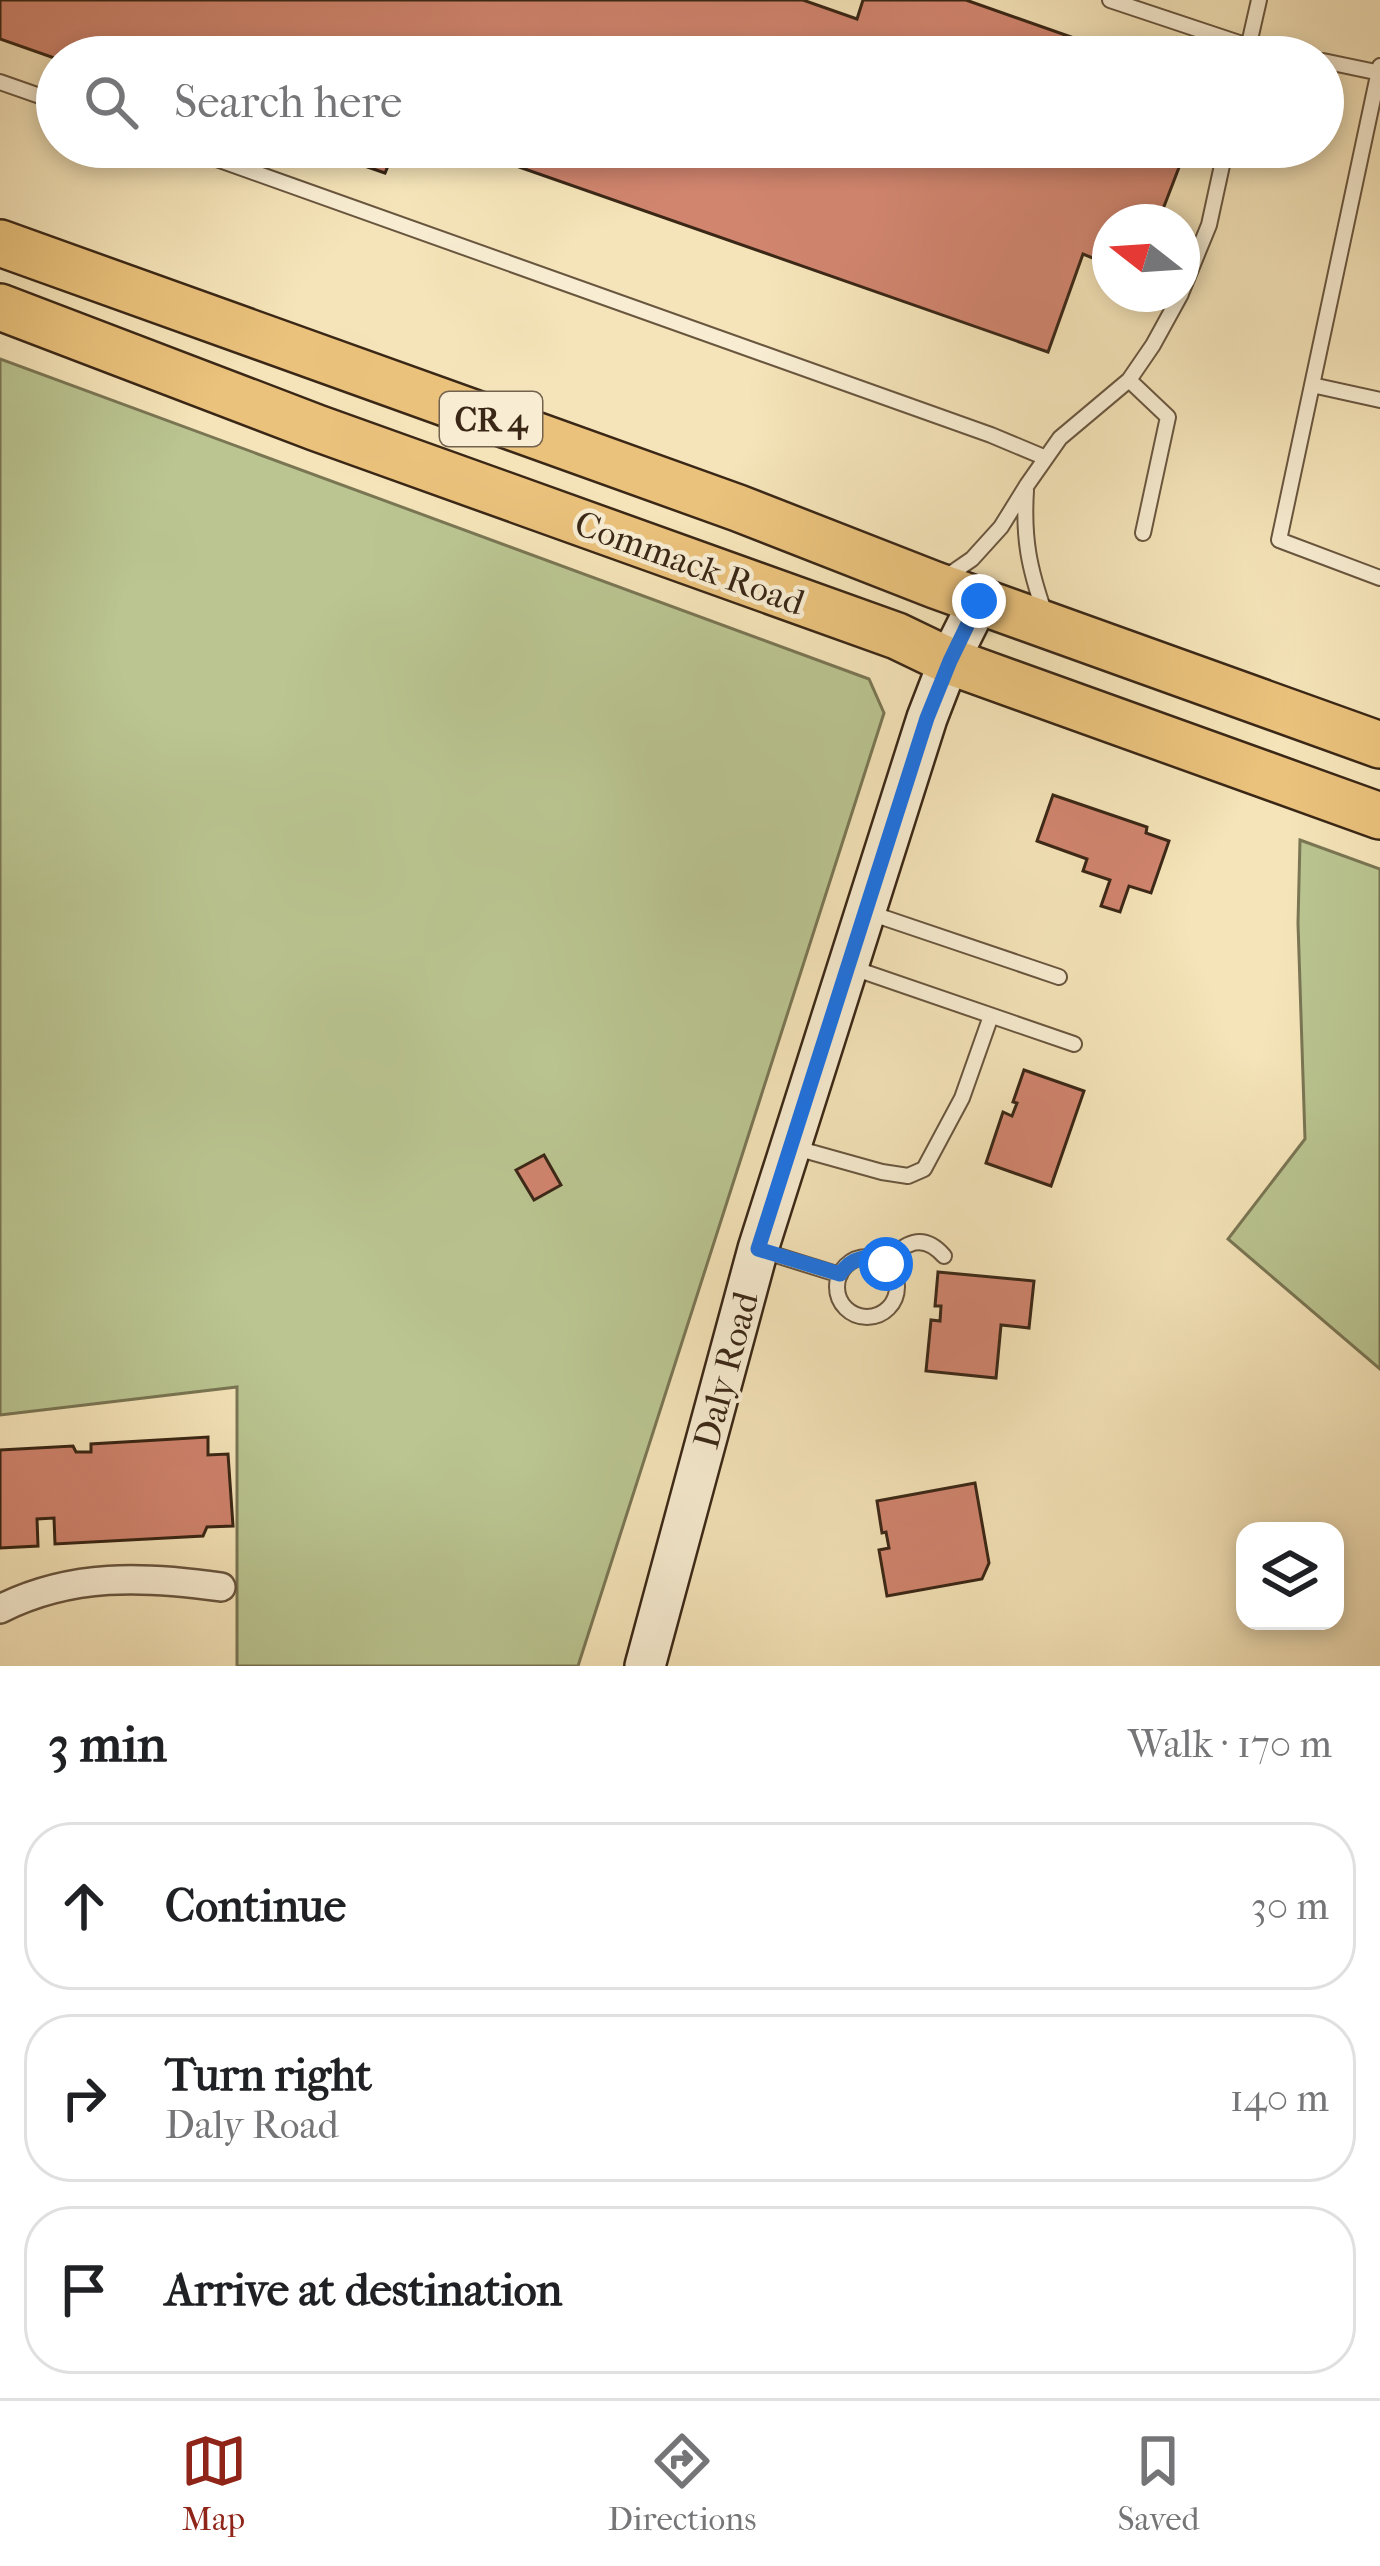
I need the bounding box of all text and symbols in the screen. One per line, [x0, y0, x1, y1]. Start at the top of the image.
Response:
search box [36, 36, 1344, 168]
icon: search [78, 69, 144, 135]
text: Search here [174, 76, 402, 129]
north arrow [1092, 204, 1200, 312]
road number: CR 4 [440, 392, 542, 446]
street label: Commack Road [569, 502, 810, 624]
route end [952, 574, 1006, 628]
route start [859, 1237, 913, 1291]
street label: Daly Road [685, 1287, 767, 1453]
map controls [1236, 1522, 1344, 1630]
button: layers [1236, 1522, 1344, 1630]
text: 3 min [48, 1714, 167, 1774]
text: Walk · 170 m [1128, 1721, 1332, 1767]
icon: ahead [51, 1873, 117, 1939]
text: Continue [165, 1880, 346, 1933]
text: 30 m [1251, 1883, 1329, 1929]
text: Turn right [165, 2049, 372, 2102]
icon: right [51, 2065, 117, 2131]
text: 140 m [1230, 2075, 1329, 2121]
text: Daly Road [165, 2102, 339, 2148]
icon: arrive [51, 2257, 117, 2323]
text: Arrive at destination [165, 2264, 562, 2317]
tab: Map [181, 2428, 247, 2539]
tab: Directions [608, 2428, 756, 2539]
tab: Saved [1118, 2428, 1199, 2539]

